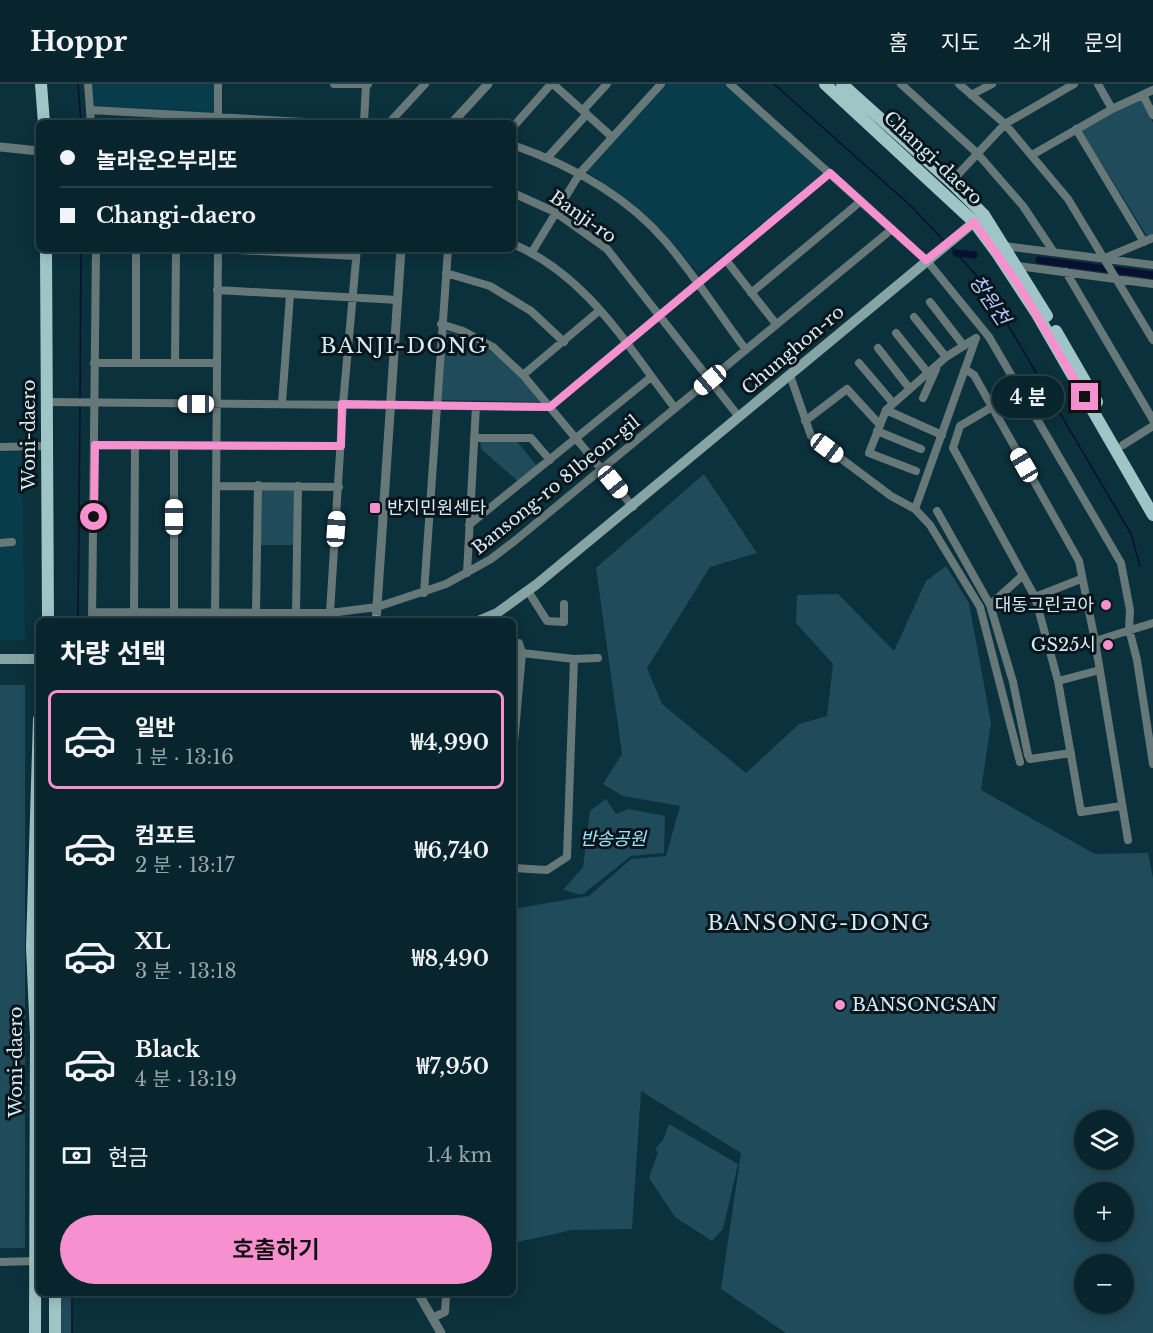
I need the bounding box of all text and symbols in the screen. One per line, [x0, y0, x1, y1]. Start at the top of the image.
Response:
text: Hoppr [30, 24, 127, 59]
text: 홈 [889, 30, 908, 56]
text: 지도 [941, 30, 980, 56]
text: 소개 [1013, 30, 1051, 56]
text: 문의 [1084, 30, 1123, 56]
street label: Changi-daero [879, 107, 987, 209]
text: 놀라운오부리또 [96, 147, 238, 174]
street label: Banji-ro [545, 186, 621, 248]
text: Changi-daero [96, 202, 256, 229]
water label: 창원천 [965, 270, 1017, 332]
street label: Chunghon-ro [737, 301, 849, 399]
district label: BANJI-DONG [320, 333, 488, 359]
car [690, 362, 730, 398]
callout: 4 분 [992, 376, 1064, 418]
street label: Woni-daero [18, 380, 40, 492]
route end [1071, 383, 1098, 410]
text: 4 분 [1010, 385, 1046, 409]
car [178, 395, 214, 413]
street label: Bansong-ro 81beon-gil [468, 411, 644, 559]
car [807, 430, 847, 466]
car [1007, 445, 1041, 485]
car [595, 462, 631, 502]
place label: 반지민원센타 [387, 497, 487, 519]
car [165, 499, 183, 535]
marker: 반지민원센타 [368, 501, 382, 515]
route start [80, 503, 107, 530]
car [326, 510, 346, 548]
place label: 대동그린코아 [995, 594, 1094, 616]
marker: 대동그린코아 [1099, 598, 1113, 612]
place label: GS25시 [1031, 634, 1096, 656]
text: 차량 선택 [60, 637, 167, 670]
marker: GS25시 [1101, 638, 1115, 652]
icon: car [63, 713, 117, 767]
text: 일반 [135, 714, 175, 741]
text: ₩4,990 [411, 729, 489, 756]
text: 1 분 · 13:16 [135, 745, 234, 769]
icon: car [63, 821, 117, 875]
text: 컴포트 [135, 822, 196, 849]
park label: 반송공원 [580, 828, 648, 850]
text: ₩6,740 [415, 837, 489, 864]
text: 2 분 · 13:17 [135, 853, 235, 877]
district label: BANSONG-DONG [707, 910, 931, 936]
text: XL [135, 928, 170, 955]
icon: car [63, 929, 117, 983]
text: ₩8,490 [412, 945, 489, 972]
text: 3 분 · 13:18 [135, 959, 237, 983]
place label: BANSONGSAN [852, 994, 997, 1016]
marker: BANSONGSAN [833, 998, 847, 1012]
street label: Woni-daero [5, 1007, 27, 1119]
text: Black [135, 1036, 200, 1063]
icon: car [63, 1037, 117, 1091]
text: ₩7,950 [417, 1053, 489, 1080]
text: 4 분 · 13:19 [135, 1067, 237, 1091]
map controls [1074, 1110, 1134, 1314]
button: layers [1074, 1110, 1134, 1170]
icon: cash [60, 1139, 93, 1172]
text: 1.4 km [427, 1143, 492, 1167]
text: 현금 [108, 1144, 148, 1171]
button: + [1074, 1182, 1134, 1242]
button: 호출하기 [60, 1215, 492, 1284]
button: − [1074, 1254, 1134, 1314]

